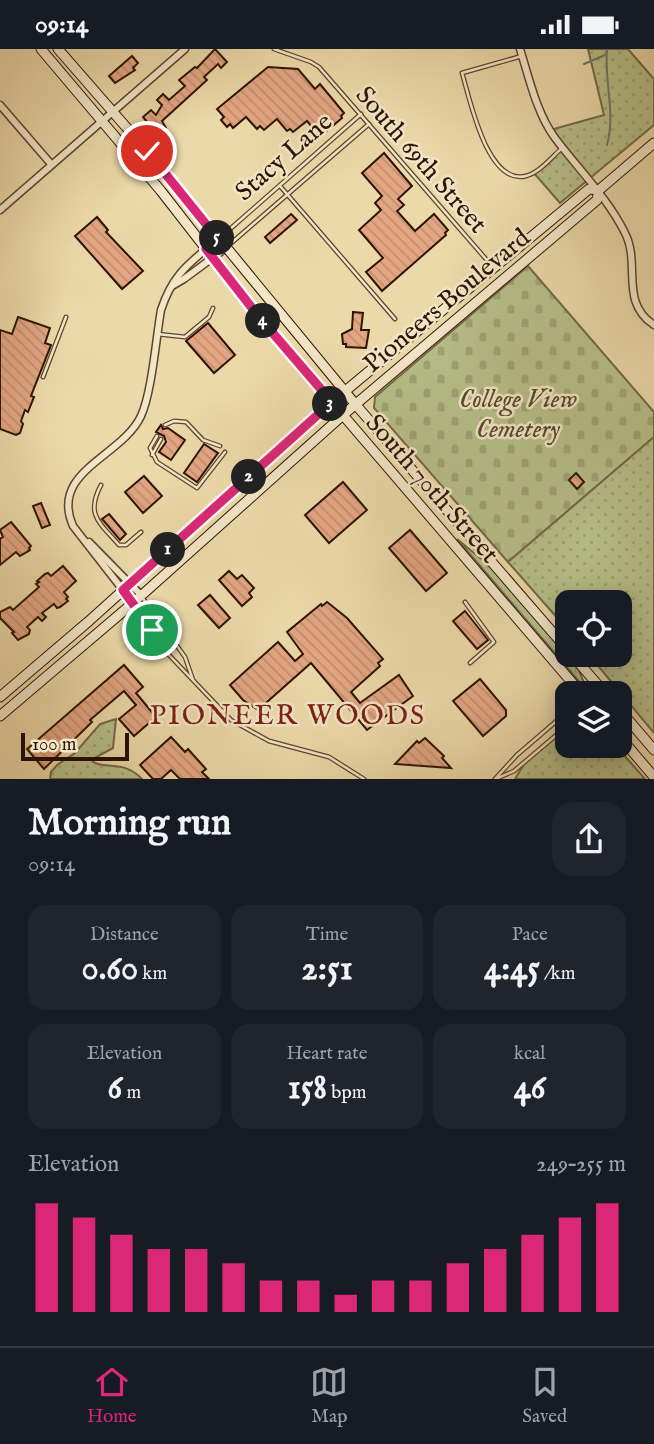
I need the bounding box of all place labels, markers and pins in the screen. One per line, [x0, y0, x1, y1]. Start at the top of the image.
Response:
pin [117, 121, 177, 181]
pin: 5 [200, 221, 234, 255]
pin: 4 [246, 303, 280, 339]
pin: 3 [312, 387, 348, 421]
pin: 2 [232, 459, 266, 495]
pin: 1 [150, 533, 186, 567]
pin [122, 600, 182, 660]

